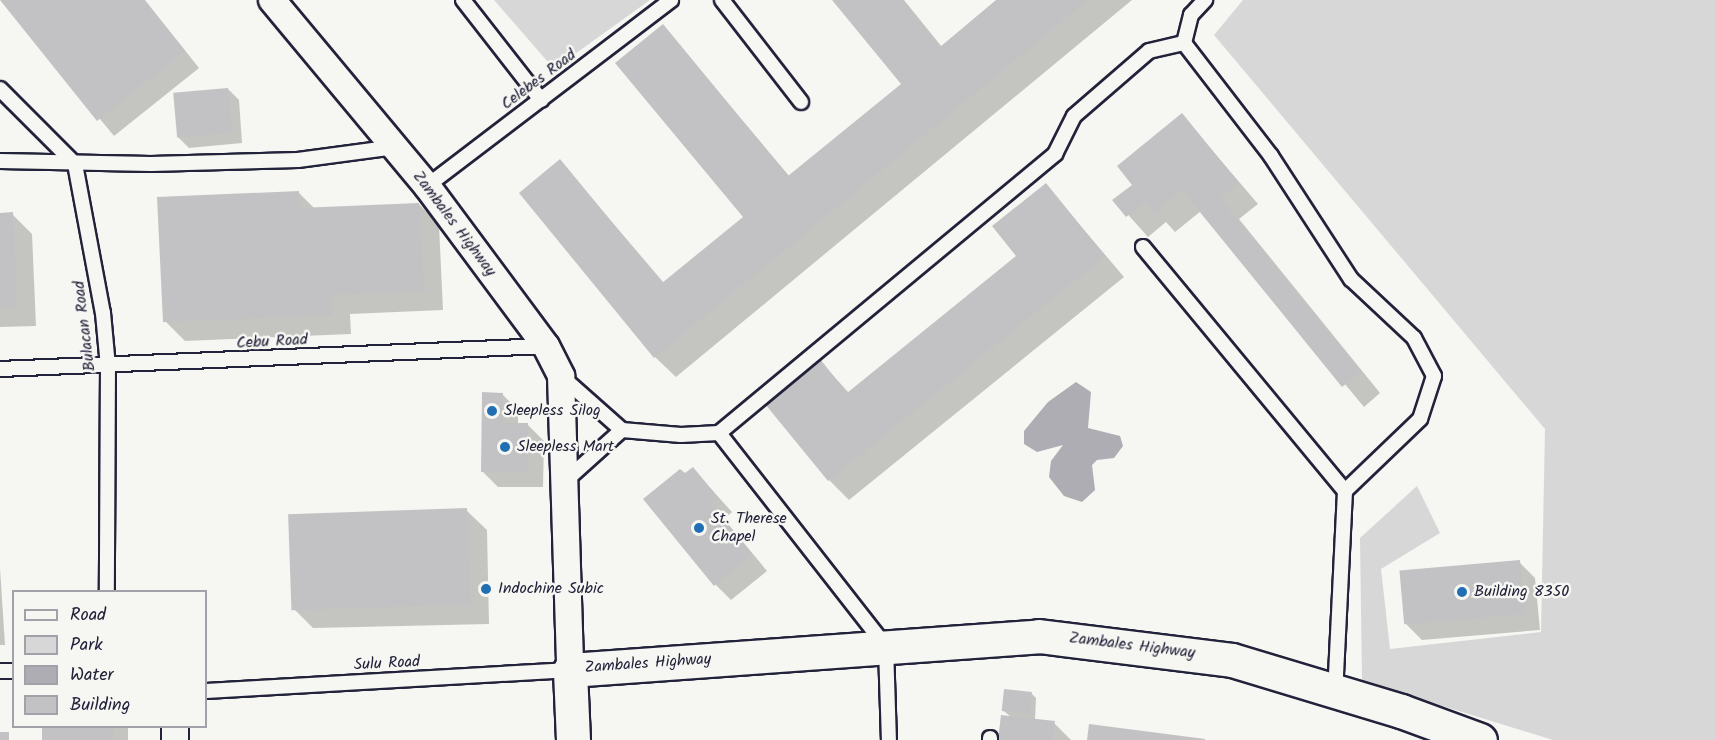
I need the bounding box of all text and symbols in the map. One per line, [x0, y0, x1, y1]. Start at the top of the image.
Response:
street label: Celebes Road [498, 46, 580, 114]
street label: Zambales Highway [408, 168, 500, 280]
street label: Bulacan Road [70, 280, 100, 372]
street label: Cebu Road [236, 331, 308, 353]
place label: Sleepless Silog [504, 401, 601, 421]
marker: Sleepless Silog [485, 404, 499, 418]
place label: Sleepless Mart [517, 437, 614, 457]
marker: Sleepless Mart [498, 440, 512, 454]
place label: St. Therese Chapel [711, 509, 787, 547]
marker: St. Therese Chapel [692, 521, 706, 535]
place label: Indochine Subic [498, 579, 604, 599]
marker: Indochine Subic [479, 582, 493, 596]
place label: Building 8350 [1474, 582, 1569, 602]
marker: Building 8350 [1455, 585, 1469, 599]
legend [12, 590, 207, 728]
text: Road [70, 601, 106, 630]
street label: Zambales Highway [1068, 629, 1196, 663]
text: Park [70, 631, 103, 660]
street label: Zambales Highway [584, 650, 712, 678]
street label: Sulu Road [353, 653, 421, 675]
text: Water [70, 661, 114, 690]
text: Building [70, 691, 130, 720]

